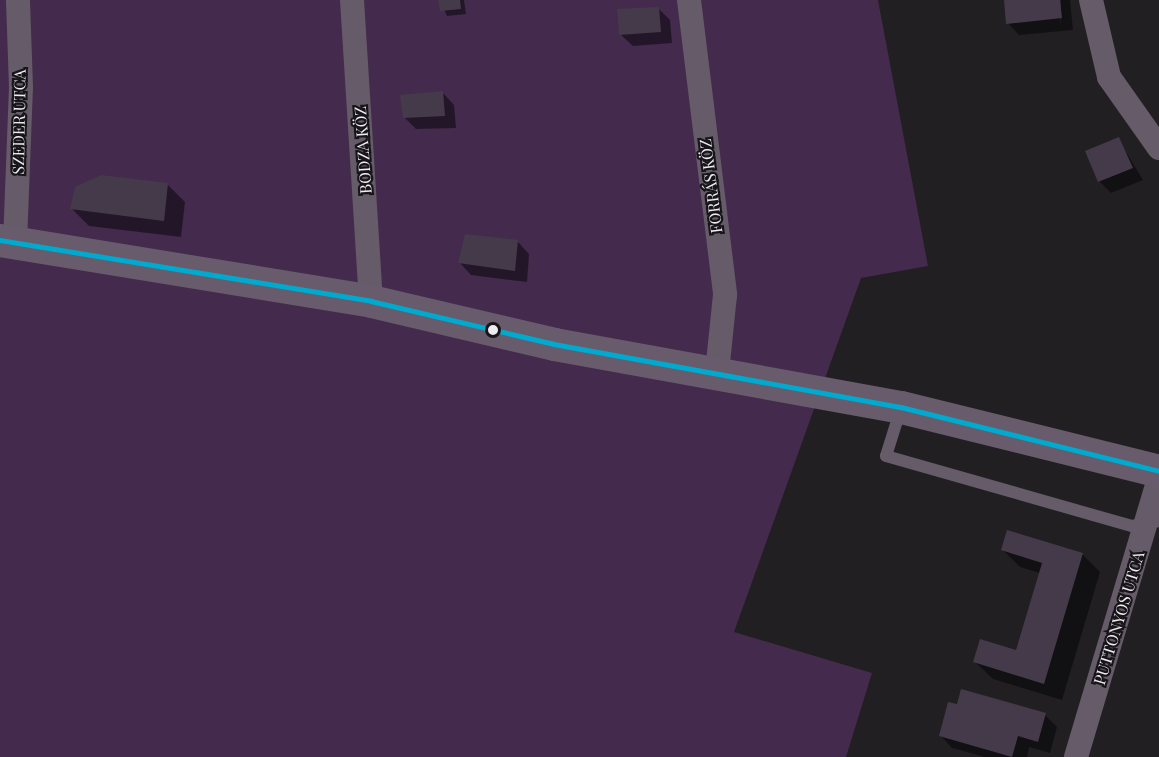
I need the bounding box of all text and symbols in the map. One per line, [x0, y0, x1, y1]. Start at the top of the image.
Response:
street label: SZEDER UTCA [8, 69, 30, 175]
street label: BODZA KÖZ [350, 106, 376, 194]
street label: FORRÁS KÖZ [696, 138, 726, 234]
unlabelled marker [487, 324, 499, 336]
street label: PUTTONYOS UTCA [1090, 549, 1148, 687]

